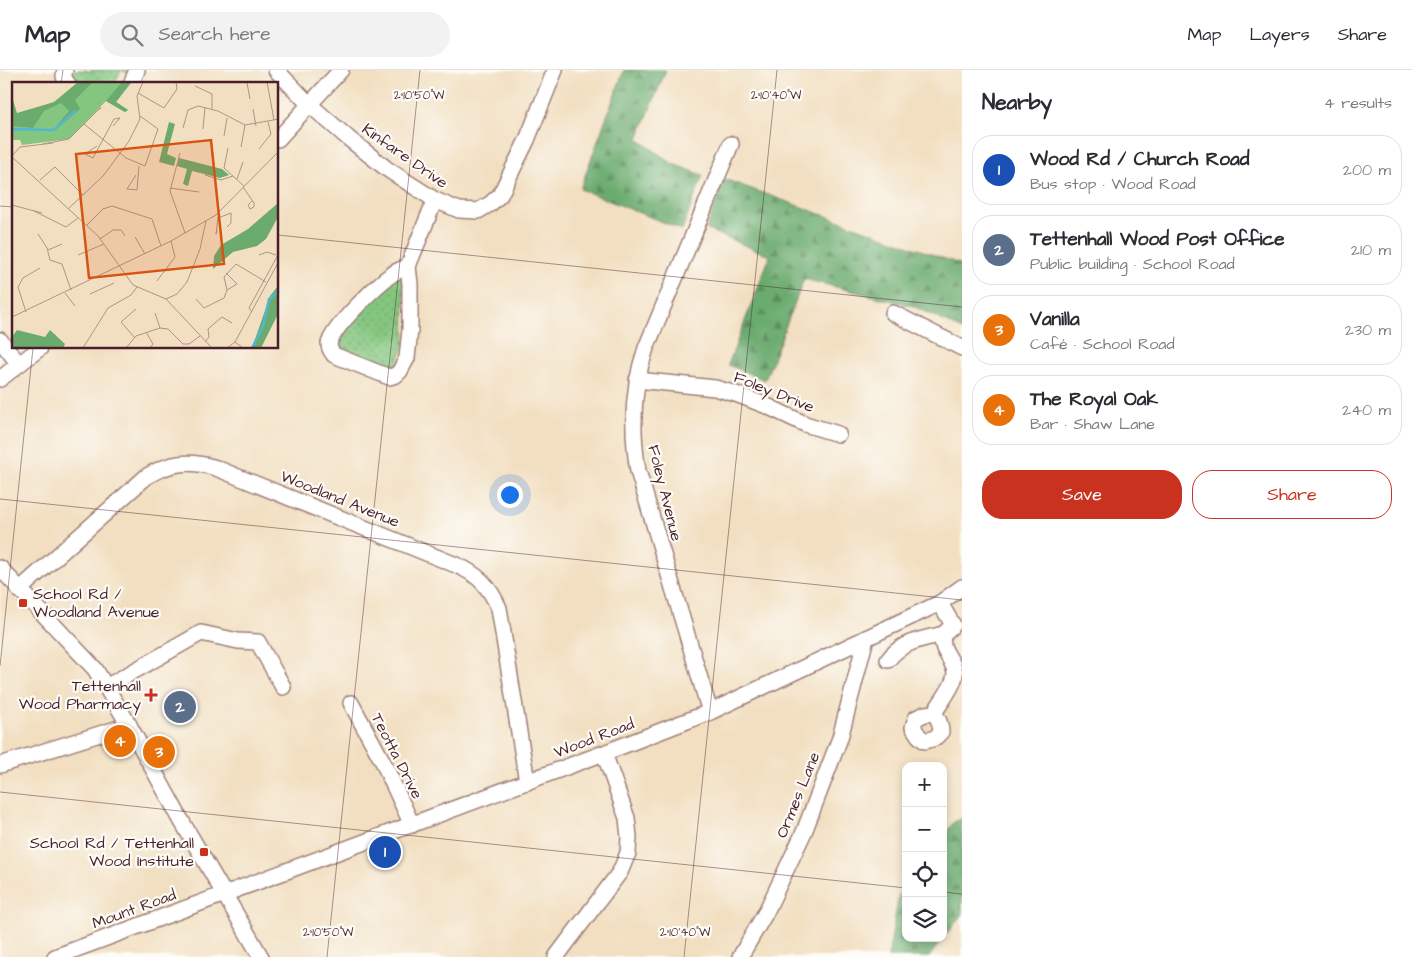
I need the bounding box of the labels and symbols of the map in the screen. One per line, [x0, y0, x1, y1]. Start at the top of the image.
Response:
inset map [12, 82, 279, 349]
text: 2°10'50"W [394, 87, 445, 104]
text: 2°10'40"W [751, 87, 802, 104]
street label: Kinfare Drive [358, 118, 453, 194]
street label: Foley Drive [730, 366, 818, 419]
street label: Foley Avenue [641, 443, 688, 544]
street label: Woodland Avenue [277, 465, 403, 533]
your location [497, 482, 523, 508]
place label: School Rd / Woodland Avenue [33, 583, 160, 623]
marker: School Rd / Woodland Avenue [17, 597, 29, 609]
place label: Tettenhall Wood Pharmacy [19, 675, 141, 716]
pin: 2 [164, 688, 196, 726]
marker: Tettenhall Wood Pharmacy [145, 689, 157, 701]
street label: Teotta Drive [366, 709, 428, 803]
street label: Wood Road [551, 713, 637, 763]
pin: 4 [104, 722, 136, 760]
pin: 3 [143, 733, 175, 771]
street label: Ormes Lane [771, 748, 825, 841]
place label: School Rd / Tettenhall Wood Institute [30, 832, 194, 872]
pin: 1 [369, 833, 401, 871]
marker: School Rd / Tettenhall Wood Institute [198, 846, 210, 858]
street label: Mount Road [89, 884, 179, 934]
text: 2°10'50"W [303, 924, 354, 941]
text: 2°10'40"W [660, 924, 711, 941]

